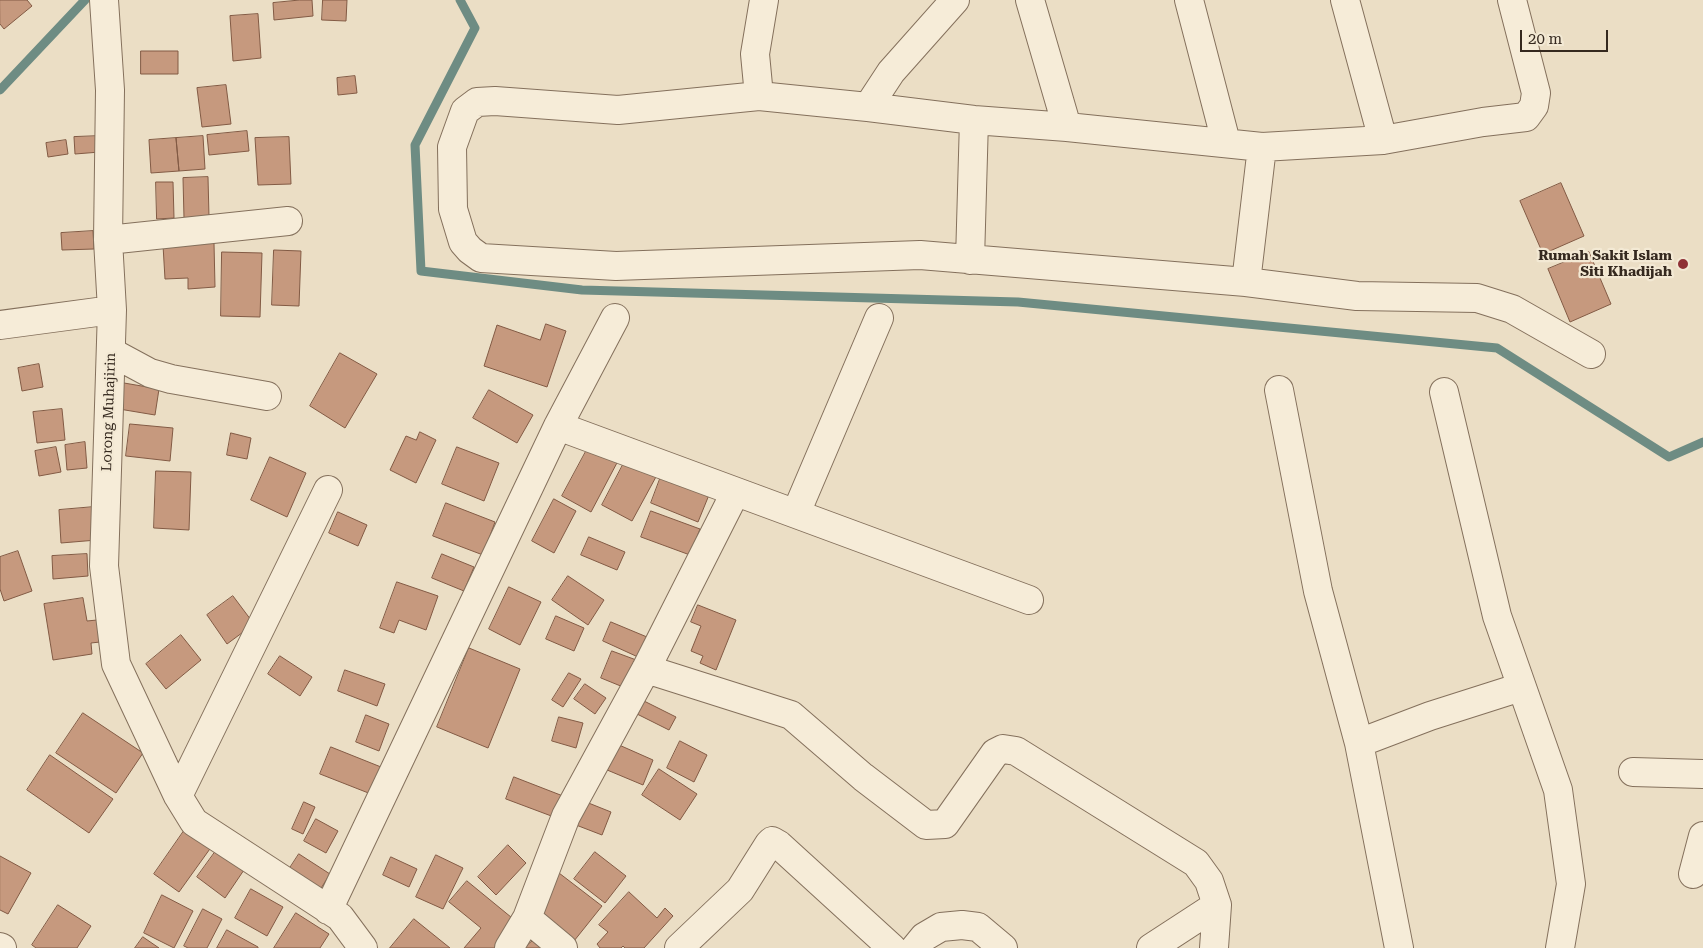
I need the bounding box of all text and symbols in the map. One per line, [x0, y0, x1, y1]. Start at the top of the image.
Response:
scale bar [1523, 20, 1610, 52]
text: 20 m [1528, 30, 1562, 48]
place label: Rumah Sakit Islam Siti Khadijah [1538, 248, 1672, 280]
marker: Rumah Sakit Islam Siti Khadijah [1676, 257, 1690, 271]
street label: Lorong Muhajirin [99, 352, 119, 472]

